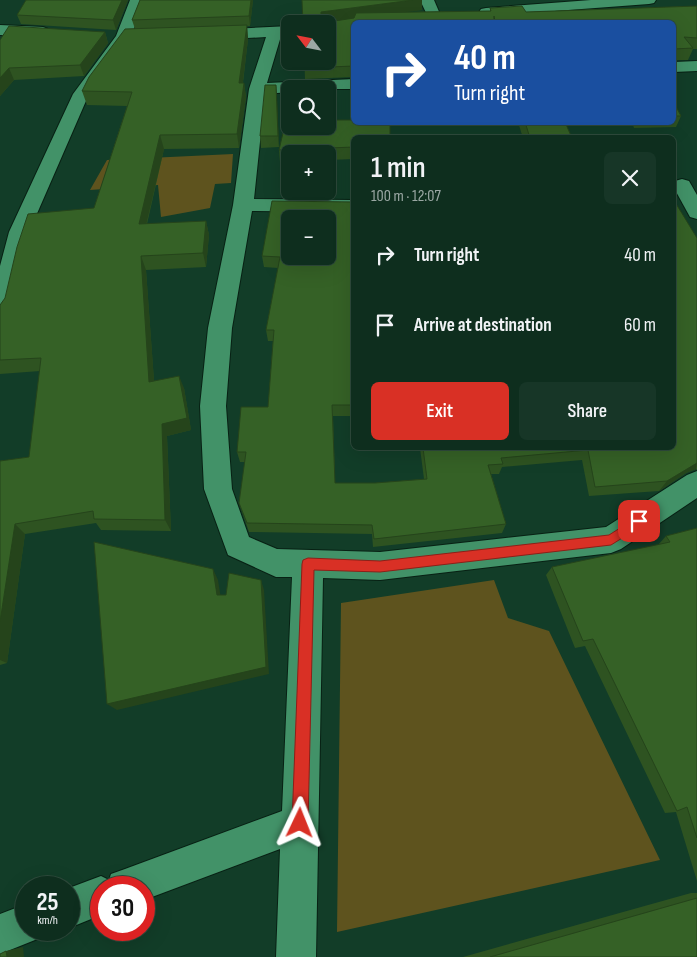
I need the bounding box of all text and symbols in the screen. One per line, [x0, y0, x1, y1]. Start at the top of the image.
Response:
north arrow [281, 15, 336, 70]
map controls [281, 15, 336, 265]
text: 40 m [454, 37, 516, 80]
icon: right [371, 40, 436, 105]
button: search [281, 80, 336, 135]
text: Turn right [454, 80, 525, 107]
button: + [281, 145, 336, 200]
text: 1 min [371, 150, 426, 186]
button: close [604, 152, 656, 204]
text: 100 m · 12:07 [371, 187, 441, 206]
button: − [281, 210, 336, 265]
icon: right [371, 241, 399, 269]
text: Turn right [414, 244, 479, 267]
text: 40 m [624, 244, 656, 267]
icon: arrive [371, 311, 399, 339]
text: Arrive at destination [414, 314, 552, 337]
text: 60 m [624, 314, 656, 337]
button: Exit [371, 382, 509, 440]
button: Share [519, 382, 656, 440]
pin [618, 500, 660, 542]
icon: arrive [625, 507, 653, 535]
position arrow [273, 796, 325, 848]
speed limit sign: 30 [90, 876, 155, 941]
text: 25 [37, 887, 58, 918]
text: km/h [37, 913, 58, 928]

